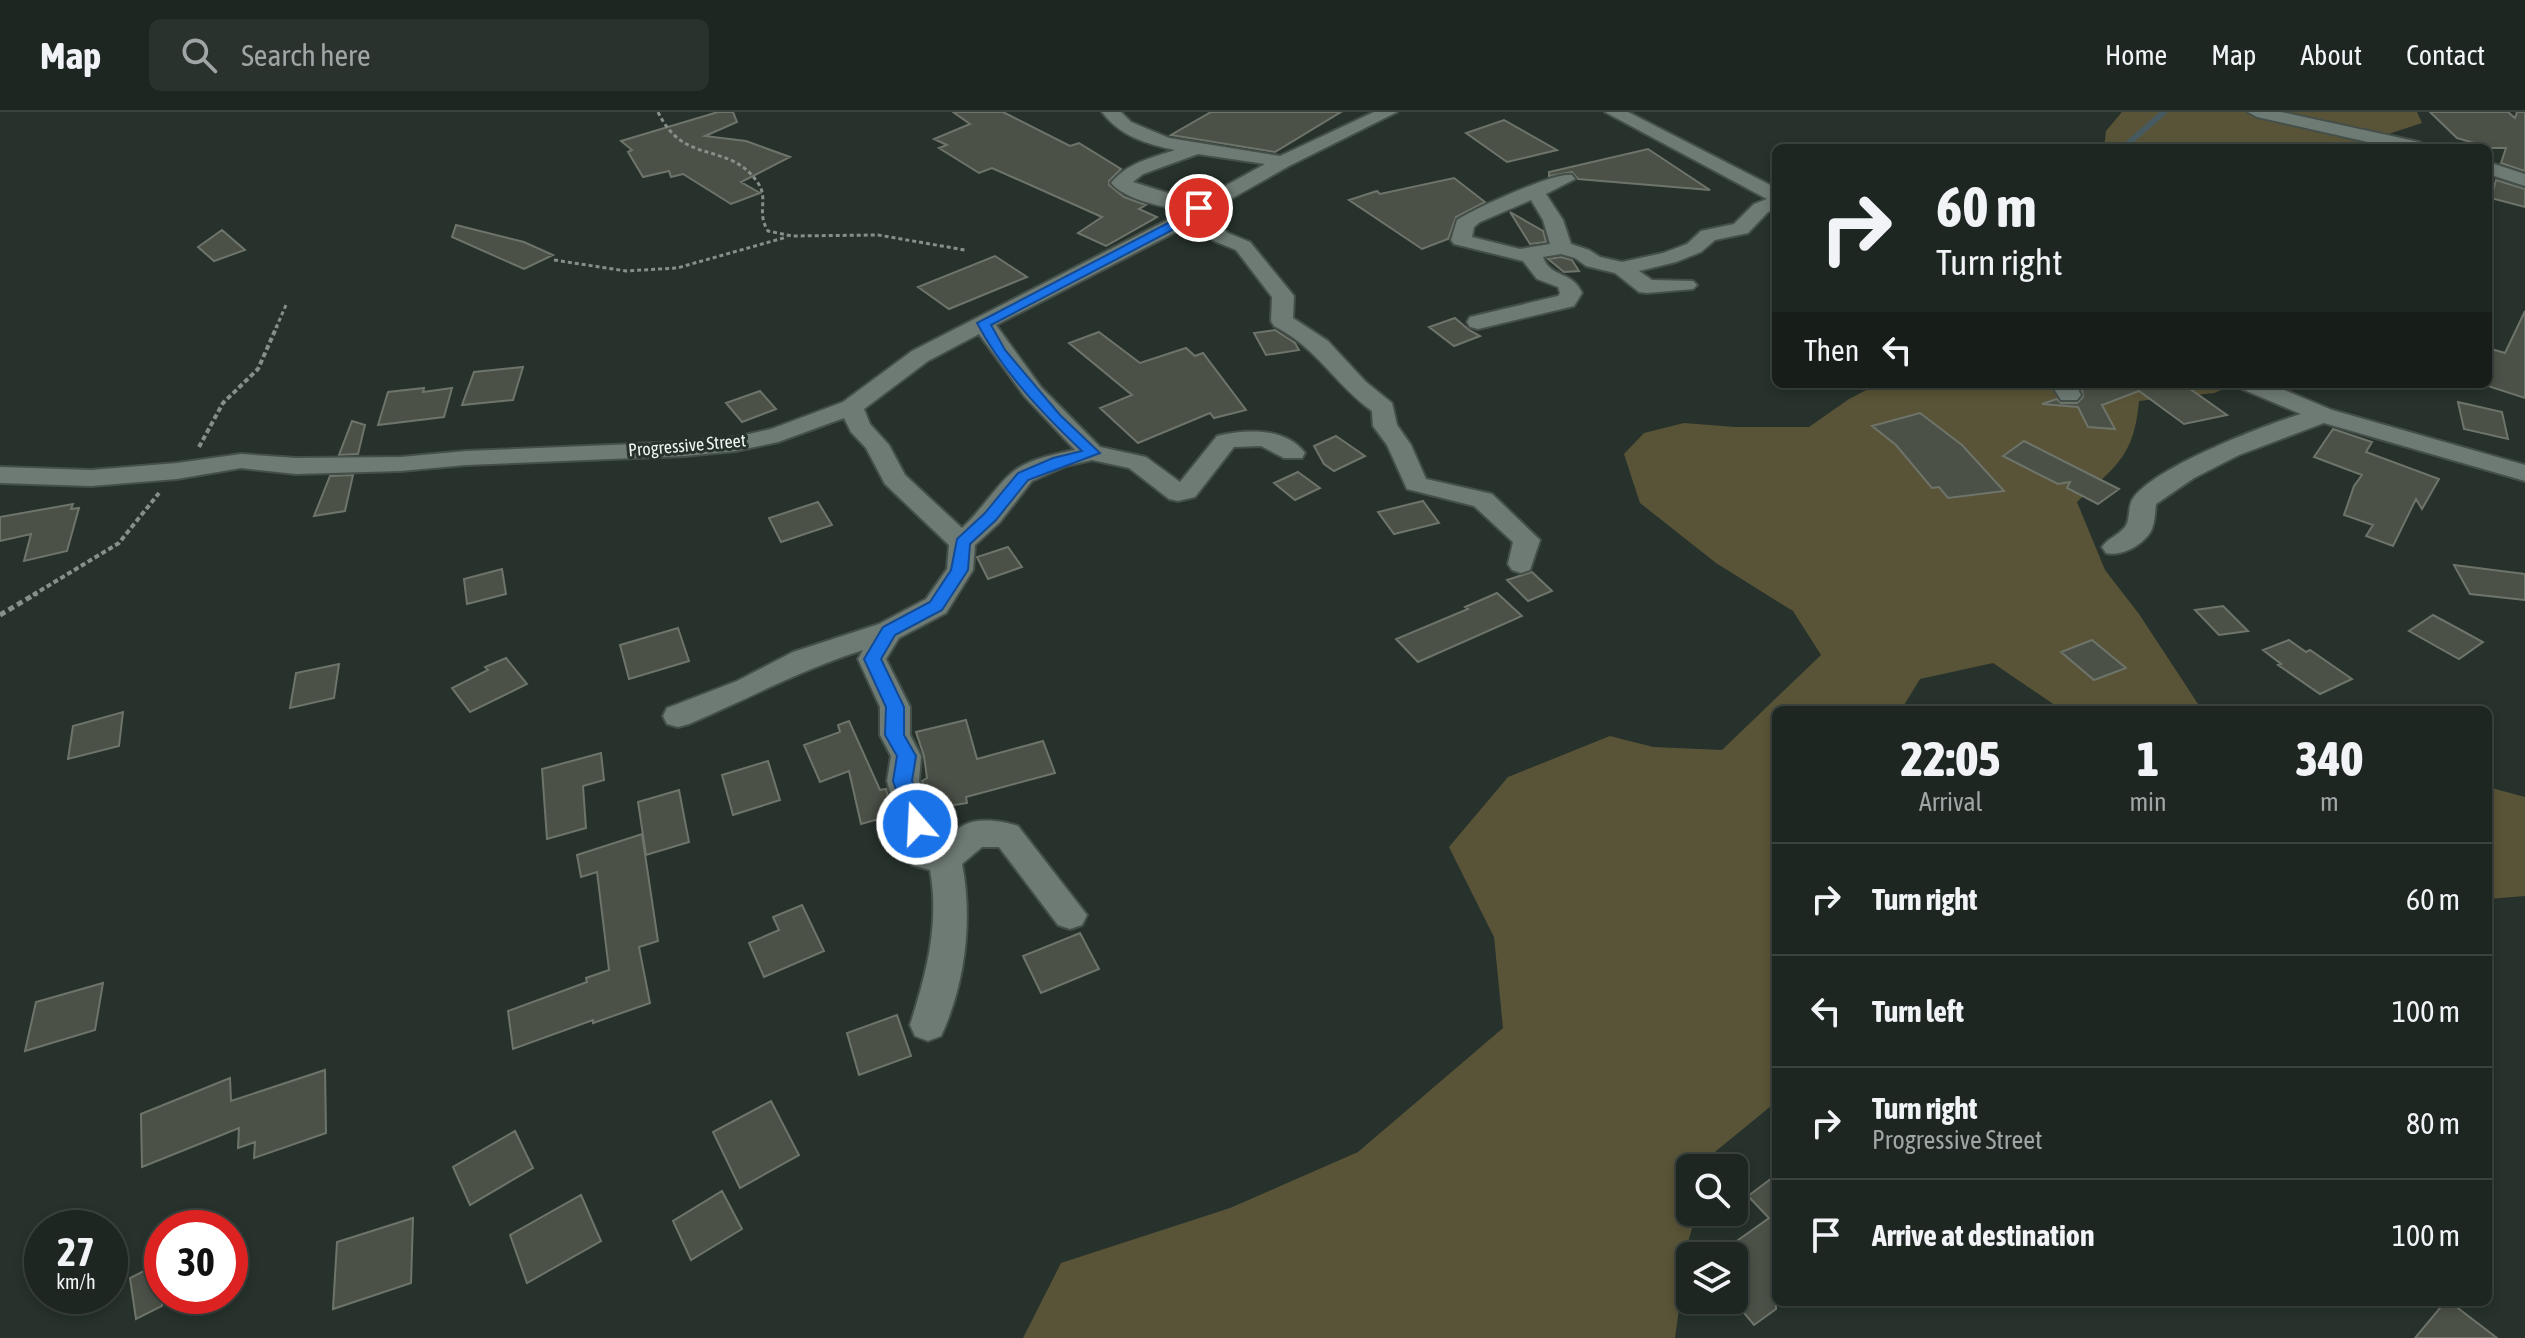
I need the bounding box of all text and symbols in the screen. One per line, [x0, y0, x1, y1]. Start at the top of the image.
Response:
search box [149, 19, 709, 91]
icon: search [177, 33, 221, 77]
text: Map [40, 34, 101, 77]
text: Search here [241, 38, 371, 72]
text: Home [2105, 39, 2167, 71]
text: Map [2211, 39, 2256, 71]
text: About [2300, 39, 2362, 71]
text: Contact [2406, 39, 2485, 71]
pin [1165, 174, 1233, 242]
text: 60 m [1936, 175, 2037, 239]
icon: right [1804, 176, 1908, 280]
icon: arrive [1177, 186, 1221, 230]
text: Turn right [1936, 241, 2063, 283]
icon: left [1875, 328, 1919, 372]
text: Then [1804, 333, 1859, 367]
street label: Progressive Street [627, 429, 747, 461]
text: 22:05 [1901, 731, 2001, 786]
text: 1 [2137, 731, 2159, 786]
text: 340 [2296, 731, 2363, 786]
position arrow [875, 782, 959, 866]
text: Arrival [1919, 787, 1982, 817]
text: min [2129, 787, 2167, 817]
text: m [2320, 787, 2339, 817]
icon: right [1804, 877, 1848, 921]
text: Turn right [1872, 882, 1978, 916]
text: 60 m [2406, 882, 2460, 916]
icon: left [1804, 989, 1848, 1033]
text: Turn left [1872, 994, 1964, 1028]
text: 100 m [2392, 994, 2460, 1028]
text: Turn right [1872, 1091, 1978, 1125]
icon: right [1804, 1101, 1848, 1145]
text: 80 m [2406, 1106, 2460, 1140]
text: Progressive Street [1872, 1125, 2042, 1155]
map controls [1676, 1154, 1748, 1314]
button: search [1676, 1154, 1748, 1226]
speed limit sign: 30 [144, 1210, 248, 1314]
icon: arrive [1804, 1213, 1848, 1257]
text: Arrive at destination [1872, 1218, 2094, 1252]
text: 100 m [2392, 1218, 2460, 1252]
text: 27 [57, 1229, 95, 1274]
button: layers [1676, 1242, 1748, 1314]
text: km/h [56, 1270, 96, 1293]

